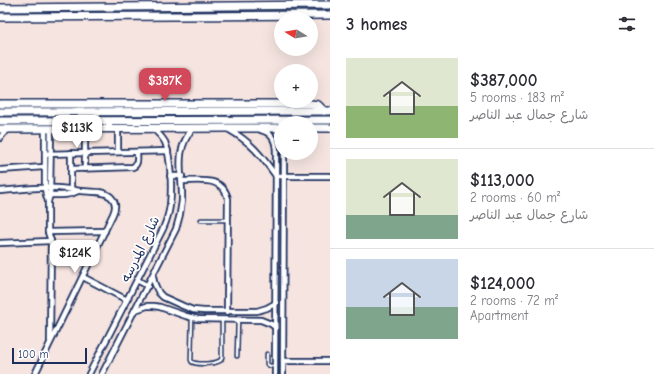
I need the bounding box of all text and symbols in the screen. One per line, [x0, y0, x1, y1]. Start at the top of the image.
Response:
north arrow [274, 12, 318, 56]
map controls [274, 12, 318, 160]
icon: filters [616, 13, 638, 35]
text: 3 homes [346, 15, 407, 34]
button: + [274, 64, 318, 108]
pin: $387K [137, 68, 193, 102]
text: $387,000 [470, 71, 537, 90]
text: $387K [148, 73, 182, 88]
icon: home [378, 74, 426, 122]
text: 5 rooms · 183 m² [470, 90, 564, 105]
text: شارع جمال عبد الناصر [470, 107, 588, 122]
pin: $113K [49, 115, 105, 149]
button: − [274, 116, 318, 160]
text: $113K [61, 120, 93, 135]
text: $113,000 [470, 171, 534, 190]
icon: home [378, 175, 426, 223]
text: 2 rooms · 60 m² [470, 190, 560, 205]
text: شارع جمال عبد الناصر [470, 207, 588, 222]
street label: شارع المدرسه [118, 214, 164, 285]
pin: $124K [47, 240, 103, 274]
text: $124K [59, 245, 91, 260]
text: $124,000 [470, 274, 535, 293]
icon: home [378, 275, 426, 323]
text: 2 rooms · 72 m² [470, 293, 558, 308]
text: Apartment [470, 308, 528, 323]
scale bar [12, 346, 87, 365]
text: 100 m [18, 348, 49, 361]

